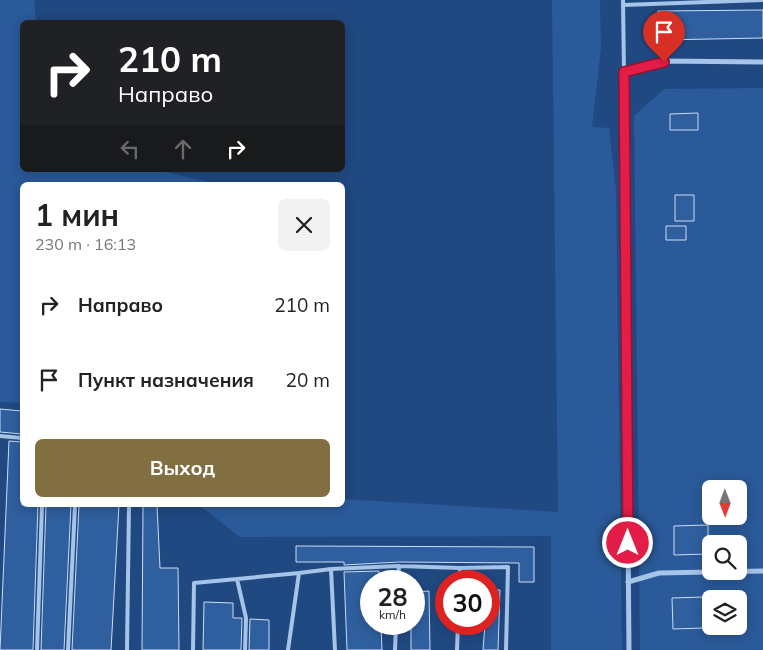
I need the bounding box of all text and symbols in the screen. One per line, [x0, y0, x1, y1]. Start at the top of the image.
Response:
pin [643, 11, 685, 62]
icon: arrive [650, 18, 678, 46]
text: 210 m [118, 37, 222, 81]
icon: right [35, 40, 100, 105]
text: Направо [118, 80, 213, 108]
icon: left [116, 135, 144, 163]
icon: ahead [169, 135, 197, 163]
icon: right [222, 135, 250, 163]
text: 1 мин [35, 196, 119, 234]
button: close [278, 199, 330, 251]
text: 230 m · 16:13 [35, 234, 136, 254]
icon: right [35, 291, 63, 319]
text: Направо [78, 293, 163, 317]
text: 210 m [274, 293, 330, 317]
icon: arrive [35, 366, 63, 394]
text: Пункт назначения [78, 368, 254, 392]
text: 20 m [286, 368, 330, 392]
button: Выход [35, 439, 330, 497]
north arrow [702, 480, 748, 525]
map controls [702, 480, 747, 635]
position arrow [601, 516, 653, 568]
button: search [702, 535, 747, 580]
speed limit sign: 30 [435, 570, 500, 635]
text: 28 [377, 581, 408, 612]
button: layers [702, 590, 747, 635]
text: km/h [379, 607, 406, 622]

